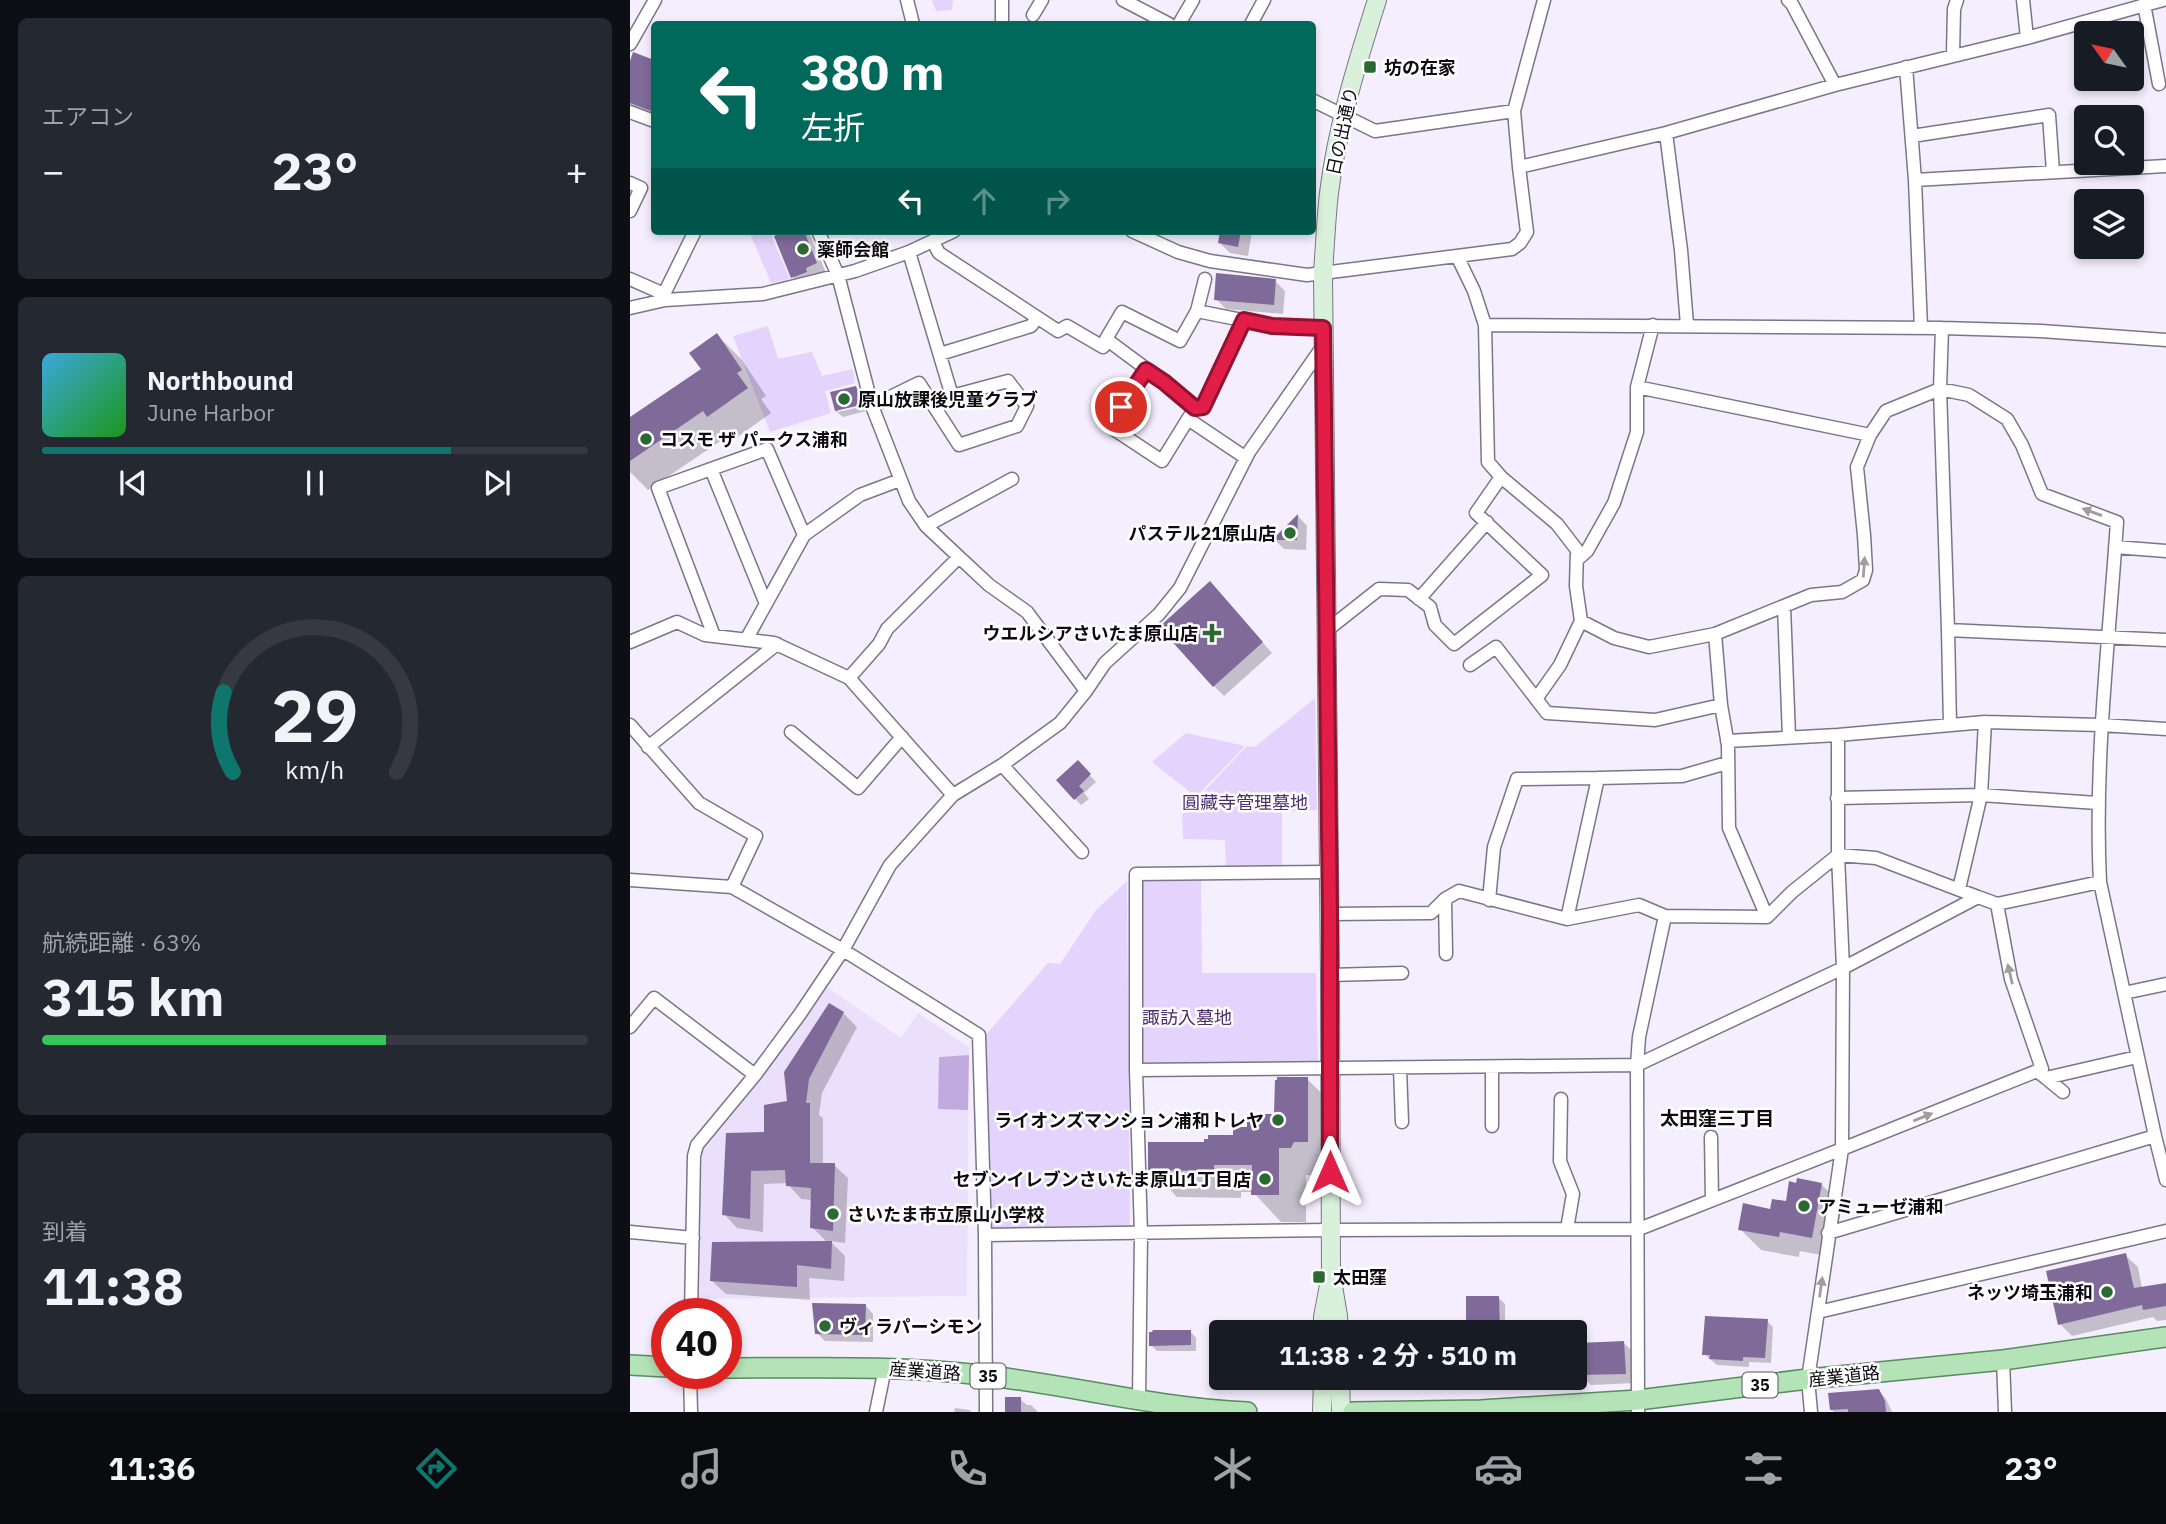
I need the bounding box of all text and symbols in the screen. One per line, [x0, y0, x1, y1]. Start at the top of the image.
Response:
north arrow [2074, 21, 2144, 91]
map controls [2074, 21, 2144, 259]
text: 380 m [801, 40, 945, 103]
icon: left [686, 49, 777, 140]
place label: 坊の在家 [1384, 56, 1456, 79]
marker: 坊の在家 [1362, 59, 1378, 75]
street label: 日の出通り [1321, 85, 1363, 177]
text: エアコン [42, 101, 134, 131]
button: search [2074, 105, 2144, 175]
text: 左折 [801, 106, 865, 148]
text: 23° [272, 137, 358, 204]
text: − [42, 146, 65, 195]
text: + [565, 146, 588, 195]
icon: left [892, 182, 930, 220]
icon: ahead [965, 182, 1003, 220]
icon: right [1038, 182, 1076, 220]
button: layers [2074, 189, 2144, 259]
place label: 薬師会館 [817, 238, 889, 261]
marker: 薬師会館 [795, 241, 811, 257]
text: Northbound [147, 363, 294, 397]
pin [1091, 377, 1151, 437]
place label: 原山放課後児童クラブ [858, 388, 1038, 411]
icon: arrive [1102, 388, 1140, 426]
marker: 原山放課後児童クラブ [836, 391, 852, 407]
text: June Harbor [147, 397, 275, 427]
place label: コスモ ザ パークス浦和 [660, 428, 848, 451]
marker: コスモ ザ パークス浦和 [638, 431, 654, 447]
icon: previous [114, 464, 152, 502]
icon: pause [296, 464, 334, 502]
icon: next [478, 464, 516, 502]
one-way arrow [2082, 507, 2103, 518]
place label: パステル21原山店 [1128, 522, 1276, 545]
marker: パステル21原山店 [1282, 525, 1298, 541]
one-way arrow [1859, 556, 1870, 578]
place label: ウエルシアさいたま原山店 [983, 622, 1198, 645]
marker: ウエルシアさいたま原山店 [1204, 625, 1220, 641]
text: 29 [271, 667, 359, 762]
text: km/h [286, 753, 344, 786]
park label: 圓藏寺管理墓地 [1182, 791, 1308, 814]
text: 航続距離 · 63% [42, 927, 201, 957]
text: 315 km [42, 963, 224, 1030]
one-way arrow [2004, 963, 2015, 985]
park label: 諏訪入墓地 [1142, 1006, 1232, 1029]
district label: 太田窪三丁目 [1660, 1106, 1774, 1130]
place label: ライオンズマンション浦和トレヤ [994, 1109, 1264, 1132]
one-way arrow [1913, 1111, 1934, 1122]
marker: ライオンズマンション浦和トレヤ [1270, 1112, 1286, 1128]
position arrow [1293, 1135, 1367, 1209]
place label: セブンイレブンさいたま原山1丁目店 [953, 1168, 1251, 1191]
marker: セブンイレブンさいたま原山1丁目店 [1257, 1171, 1273, 1187]
place label: アミューゼ浦和 [1818, 1195, 1944, 1218]
marker: アミューゼ浦和 [1796, 1198, 1812, 1214]
place label: さいたま市立原山小学校 [847, 1203, 1044, 1226]
marker: さいたま市立原山小学校 [825, 1206, 841, 1222]
text: 到着 [42, 1216, 88, 1246]
text: 11:38 [42, 1252, 184, 1319]
place label: 太田窪 [1333, 1266, 1387, 1289]
marker: 太田窪 [1311, 1269, 1327, 1285]
one-way arrow [1816, 1276, 1827, 1298]
place label: ネッツ埼玉浦和 [1967, 1281, 2093, 1304]
marker: ネッツ埼玉浦和 [2099, 1284, 2115, 1300]
speed limit sign: 40 [651, 1298, 742, 1389]
place label: ヴィラパーシモン [839, 1315, 982, 1338]
marker: ヴィラパーシモン [817, 1318, 833, 1334]
text: 11:38 · 2 分 · 510 m [1279, 1338, 1517, 1372]
street label: 産業道路 [888, 1357, 962, 1385]
street label: 産業道路 [1807, 1361, 1881, 1391]
road number: 35 [970, 1364, 1006, 1388]
road number: 35 [1742, 1372, 1778, 1398]
icon: directions [412, 1444, 461, 1493]
icon: music [677, 1444, 726, 1493]
icon: phone [943, 1444, 992, 1493]
icon: climate [1208, 1444, 1257, 1493]
icon: car [1474, 1444, 1523, 1493]
icon: filters [1739, 1444, 1788, 1493]
text: 11:36 [108, 1447, 196, 1489]
text: 23° [2004, 1447, 2058, 1489]

